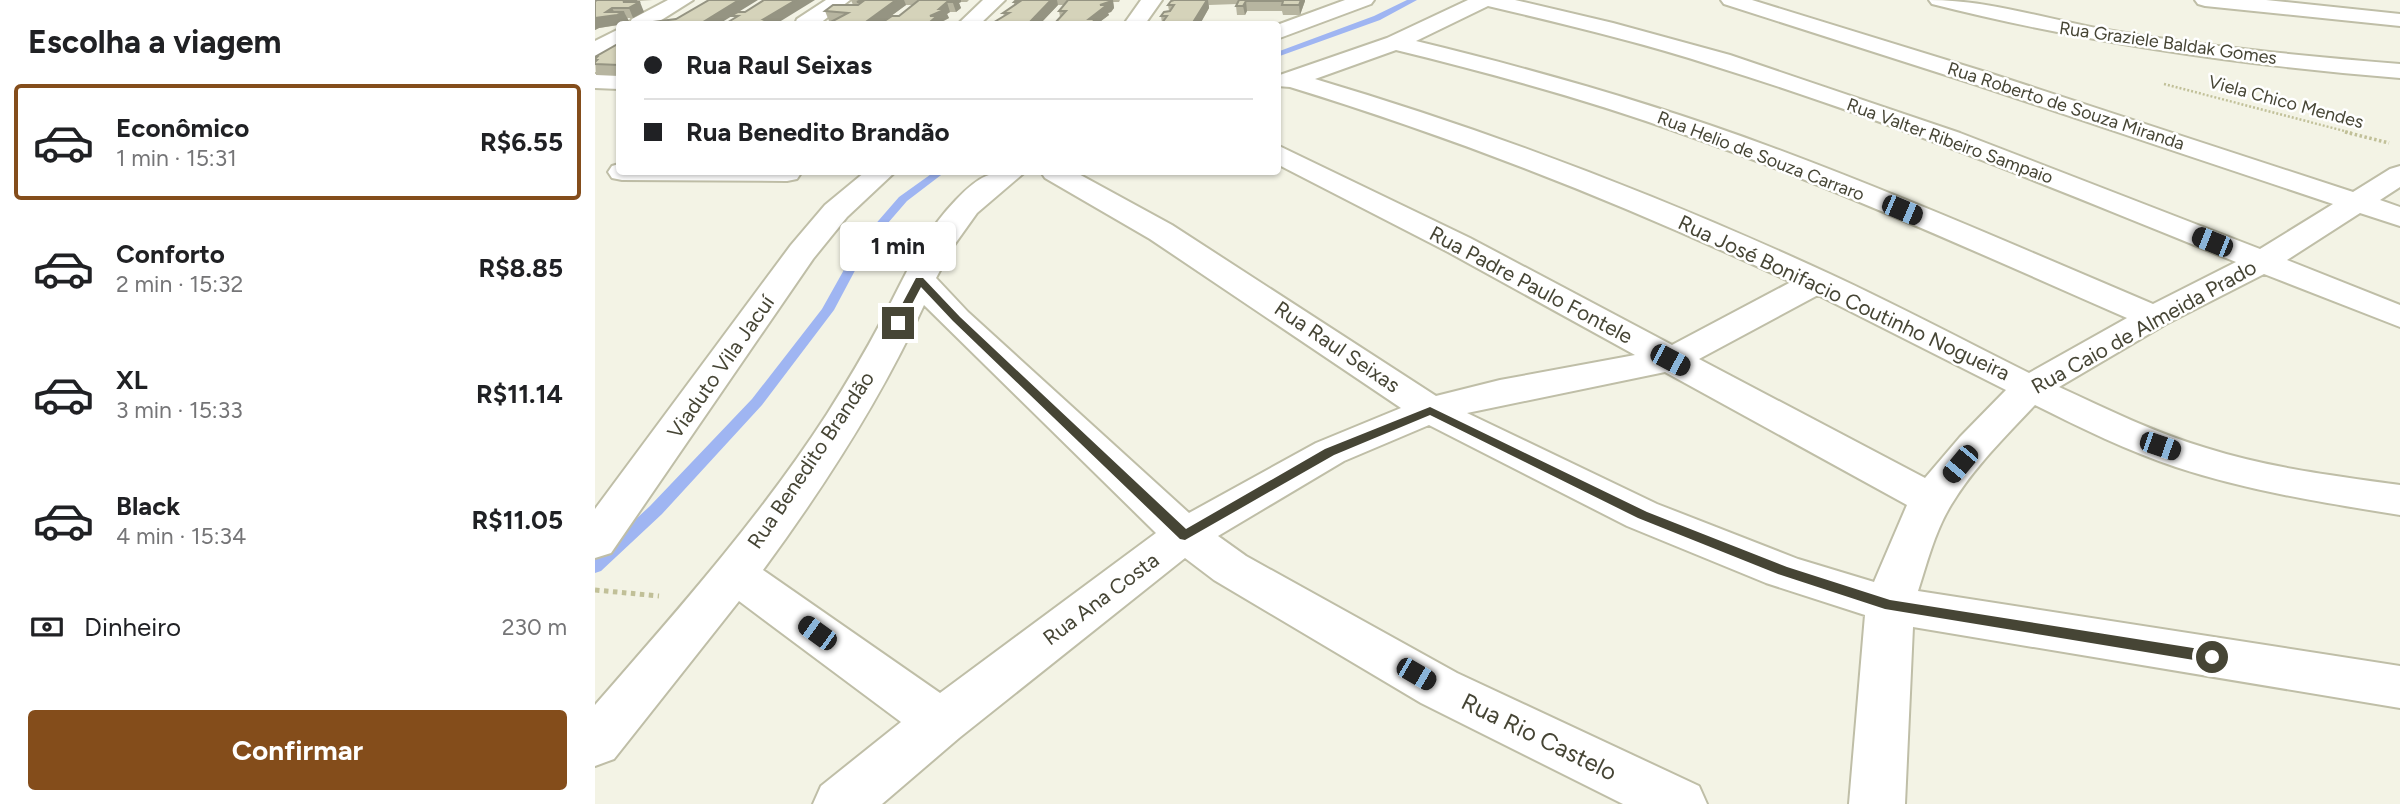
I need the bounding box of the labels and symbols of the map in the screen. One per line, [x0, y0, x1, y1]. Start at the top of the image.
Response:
street label: Rua Graziele Baldak Gomes [2058, 17, 2278, 69]
street label: Rua Roberto de Souza Miranda [1945, 57, 2187, 155]
street label: Viela Chico Mendes [2206, 71, 2366, 133]
street label: Rua Valter Ribeiro Sampaio [1844, 93, 2056, 189]
street label: Rua Helio de Souza Carraro [1654, 106, 1868, 206]
car [1879, 192, 1926, 228]
street label: Rua José Bonifacio Coutinho Nogueira [1674, 209, 2014, 386]
street label: Rua Padre Paulo Fontele [1425, 220, 1637, 349]
callout: 1 min [840, 222, 956, 270]
car [2189, 224, 2236, 260]
street label: Rua Caio de Almeida Prado [2027, 254, 2261, 399]
street label: Viaduto Vila Jacuí [662, 289, 780, 443]
street label: Rua Raul Seixas [1270, 295, 1405, 398]
route end [882, 307, 914, 339]
car [1647, 341, 1694, 379]
street label: Rua Benedito Brandão [742, 366, 879, 553]
car [2137, 429, 2184, 463]
car [1939, 441, 1982, 487]
street label: Rua Ana Costa [1038, 547, 1163, 650]
car [794, 612, 841, 654]
route start [2196, 641, 2228, 673]
car [1393, 654, 1440, 694]
street label: Rua Rio Castelo [1457, 686, 1622, 787]

